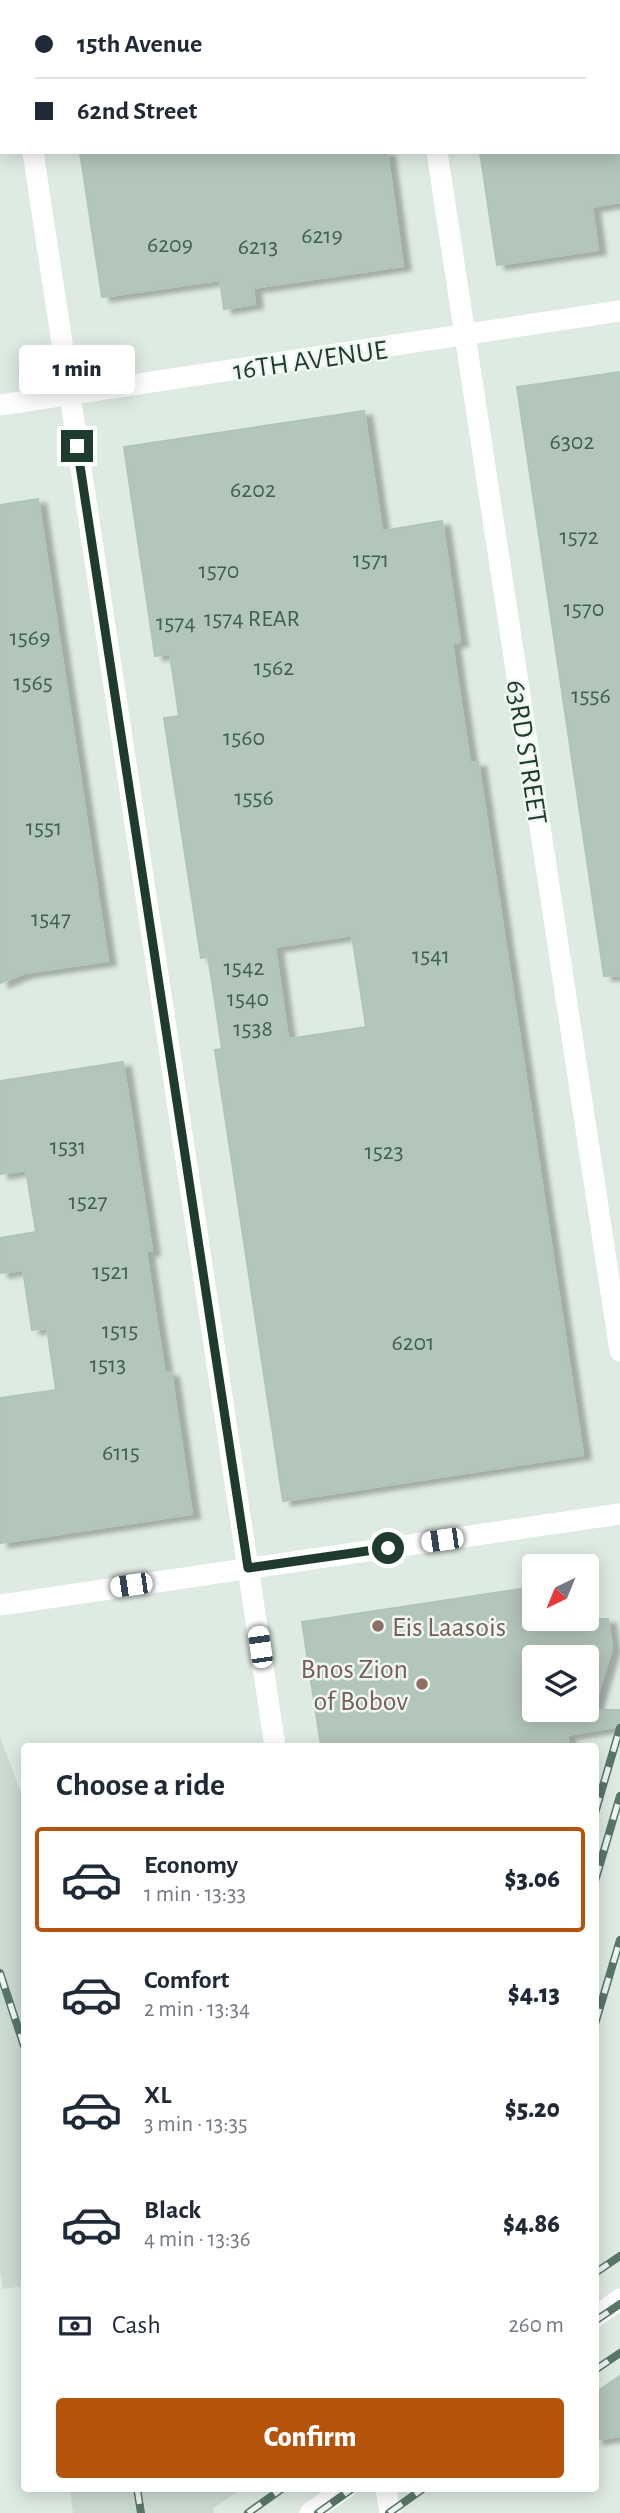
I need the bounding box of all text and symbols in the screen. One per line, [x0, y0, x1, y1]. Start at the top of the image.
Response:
text: 15th Avenue [77, 31, 202, 57]
text: 62nd Street [77, 98, 197, 124]
house number: 6219 [301, 224, 343, 248]
house number: 6209 [147, 233, 193, 257]
house number: 6213 [238, 235, 278, 259]
street label: 16TH AVENUE [231, 336, 389, 386]
callout: 1 min [19, 344, 135, 394]
text: 1 min [53, 358, 101, 381]
route end [61, 430, 93, 462]
house number: 6302 [550, 430, 594, 454]
house number: 6202 [230, 478, 276, 502]
house number: 1572 [559, 525, 599, 549]
house number: 1571 [353, 548, 389, 572]
house number: 1570 [199, 559, 239, 583]
house number: 1570 [564, 597, 604, 621]
house number: 1574 REAR [204, 607, 300, 631]
house number: 1574 [156, 611, 196, 635]
house number: 1569 [10, 626, 50, 650]
house number: 1562 [254, 656, 294, 680]
house number: 1565 [13, 671, 53, 695]
street label: 63RD STREET [501, 678, 551, 827]
house number: 1556 [571, 684, 611, 708]
house number: 1560 [223, 726, 265, 750]
house number: 1556 [234, 786, 274, 810]
house number: 1551 [26, 816, 62, 840]
house number: 1547 [31, 907, 71, 931]
house number: 1541 [412, 944, 450, 968]
house number: 1542 [224, 956, 264, 980]
house number: 1540 [227, 987, 269, 1011]
house number: 1538 [233, 1017, 273, 1041]
house number: 1531 [50, 1135, 86, 1159]
house number: 1523 [364, 1140, 404, 1164]
house number: 1527 [68, 1190, 108, 1214]
house number: 1521 [92, 1260, 130, 1284]
house number: 1515 [102, 1319, 138, 1343]
house number: 6201 [391, 1331, 435, 1355]
house number: 1513 [90, 1353, 126, 1377]
house number: 6115 [102, 1441, 140, 1465]
car [420, 1527, 465, 1553]
route start [372, 1532, 404, 1564]
north arrow [522, 1554, 598, 1631]
map controls [522, 1554, 599, 1722]
car [109, 1572, 154, 1598]
place label: Eis Laasois [392, 1614, 506, 1642]
marker: Eis Laasois [370, 1618, 386, 1634]
car [247, 1625, 274, 1669]
button: layers [522, 1645, 599, 1722]
place label: Bnos Zion of Bobov [301, 1656, 408, 1716]
marker: Bnos Zion of Bobov [414, 1676, 430, 1692]
text: Choose a ride [56, 1769, 225, 1801]
icon: car [60, 1848, 123, 1911]
text: Economy [144, 1852, 238, 1878]
text: $3.06 [505, 1866, 560, 1892]
text: 1 min · 13:33 [144, 1883, 246, 1906]
icon: car [60, 1963, 123, 2026]
text: Comfort [144, 1967, 229, 1993]
text: $4.13 [508, 1981, 560, 2007]
text: 2 min · 13:34 [144, 1998, 250, 2021]
icon: car [60, 2078, 123, 2141]
text: XL [144, 2082, 171, 2108]
text: $5.20 [505, 2096, 560, 2122]
text: 3 min · 13:35 [144, 2113, 248, 2136]
icon: car [60, 2193, 123, 2256]
text: Black [144, 2197, 201, 2223]
text: $4.86 [503, 2211, 560, 2237]
text: 4 min · 13:36 [144, 2228, 251, 2251]
icon: cash [56, 2307, 94, 2345]
text: Cash [112, 2312, 161, 2338]
text: 260 m [508, 2314, 564, 2337]
button: Confirm [56, 2398, 564, 2478]

